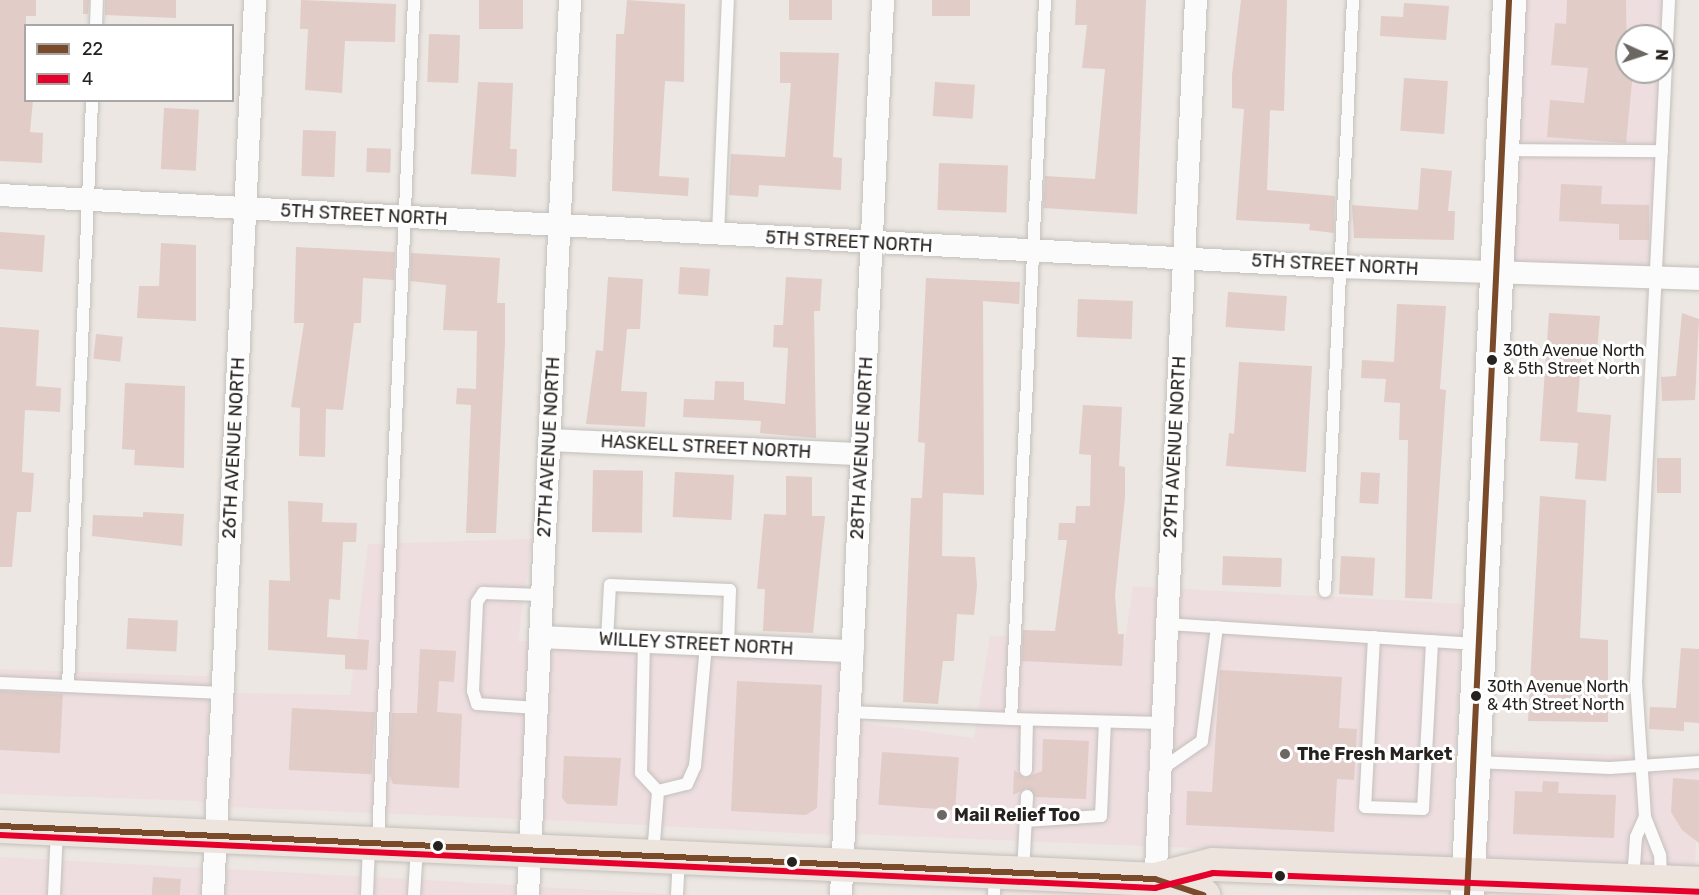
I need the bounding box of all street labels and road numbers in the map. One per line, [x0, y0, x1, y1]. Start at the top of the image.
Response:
street label: 5TH STREET NORTH [280, 200, 448, 230]
street label: 5TH STREET NORTH [765, 227, 933, 257]
street label: 5TH STREET NORTH [1251, 250, 1419, 280]
street label: 29TH AVENUE NORTH [1159, 355, 1191, 539]
street label: 26TH AVENUE NORTH [218, 356, 250, 540]
street label: 27TH AVENUE NORTH [533, 356, 565, 538]
street label: 28TH AVENUE NORTH [846, 356, 878, 540]
street label: HASKELL STREET NORTH [600, 431, 812, 463]
street label: WILLEY STREET NORTH [598, 628, 794, 660]

